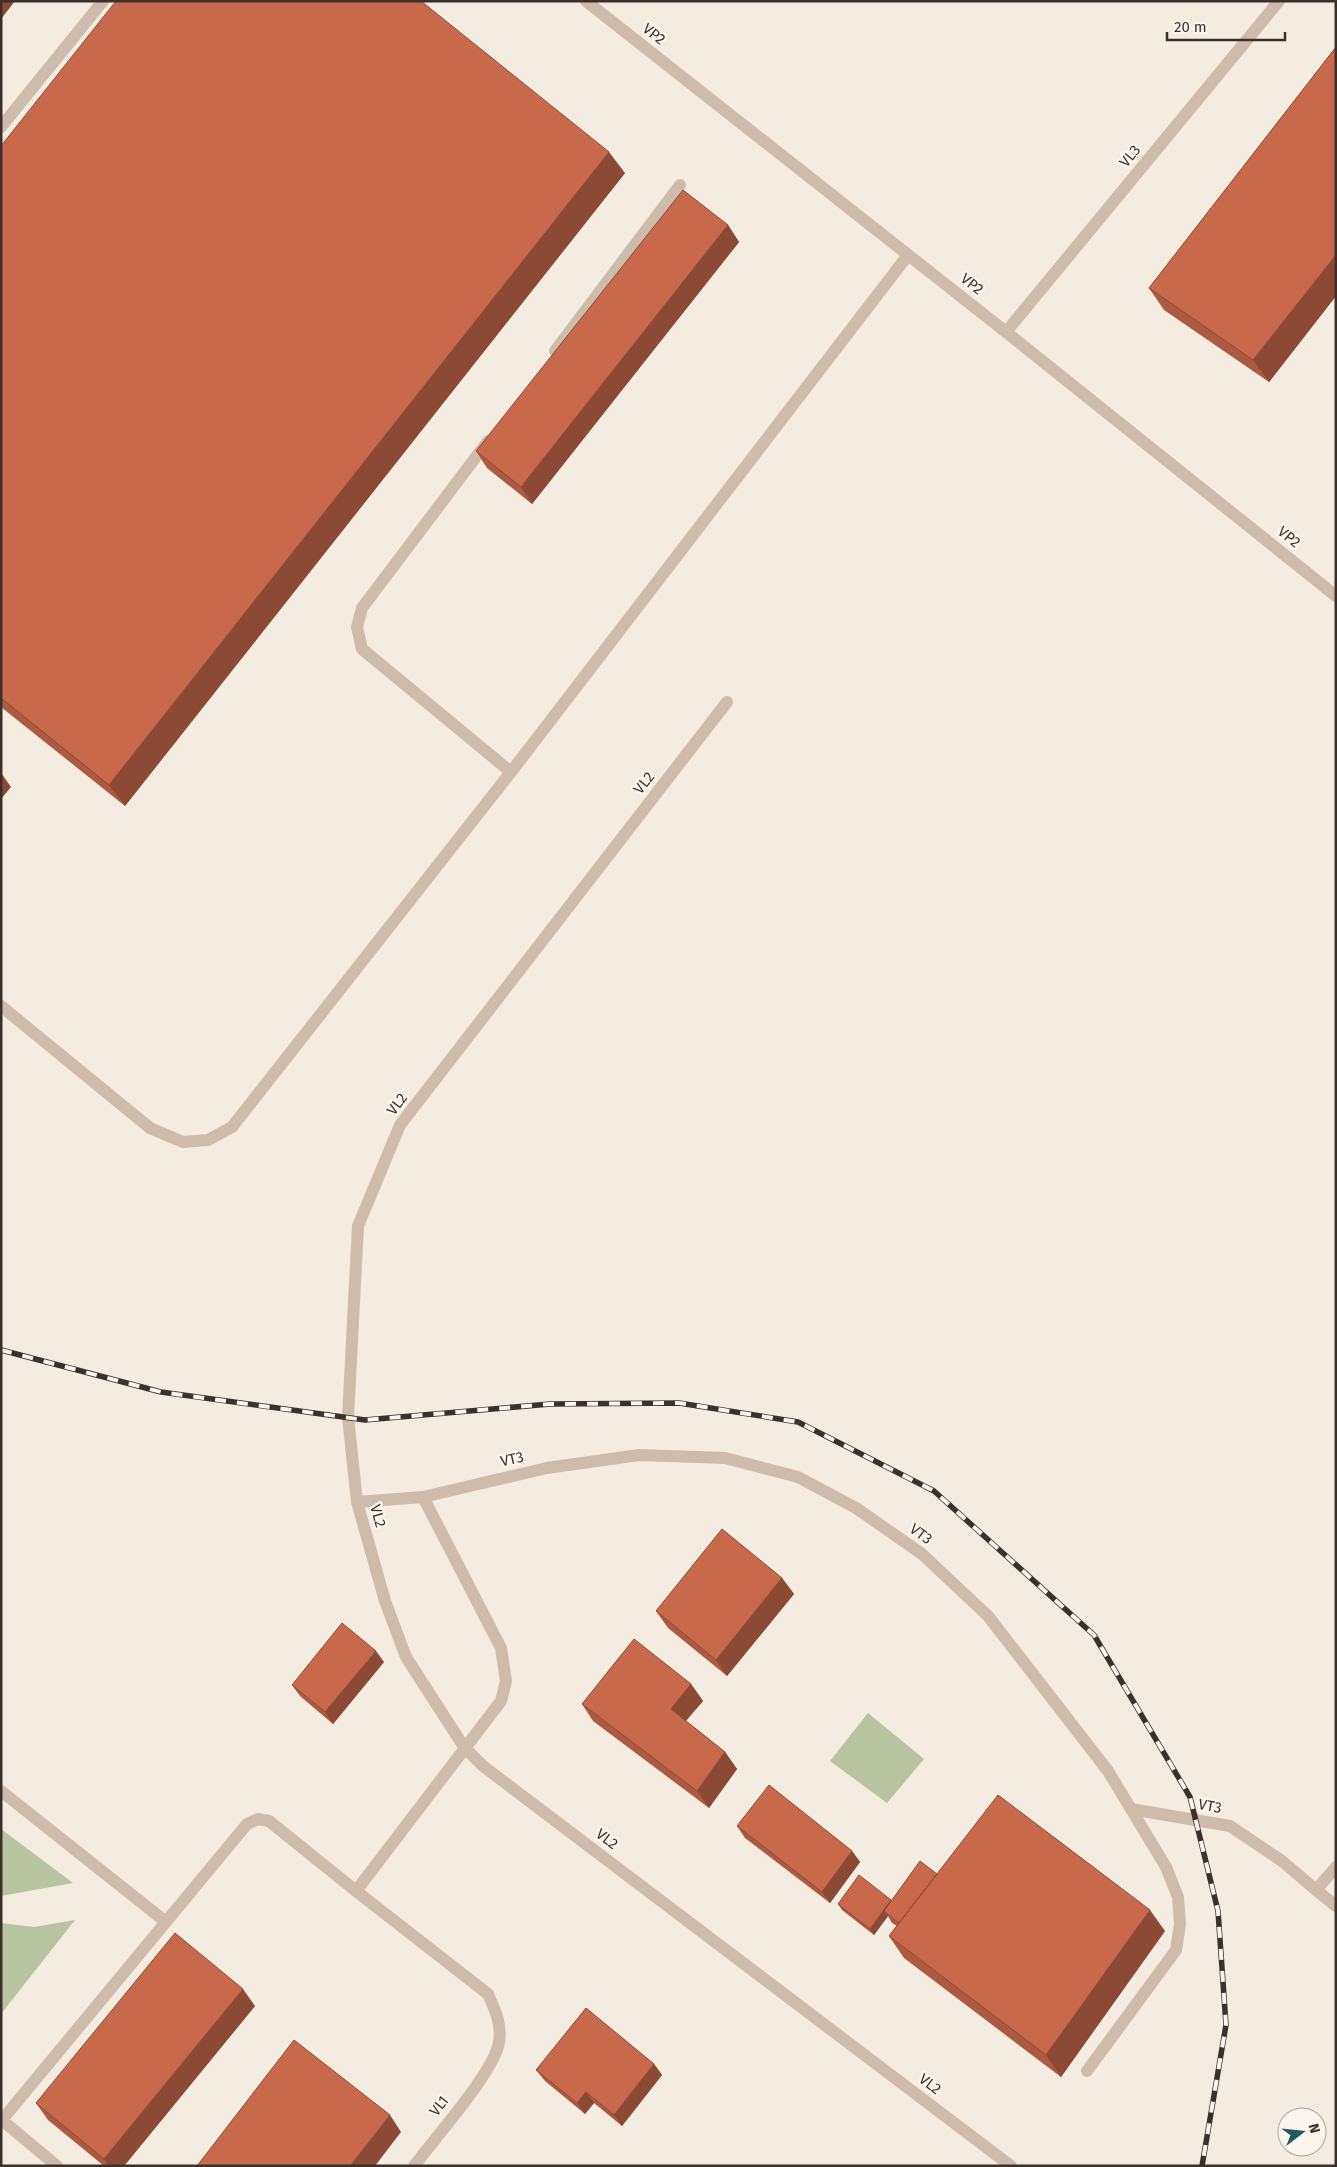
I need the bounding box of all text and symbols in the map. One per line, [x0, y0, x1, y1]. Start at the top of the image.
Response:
scale bar [1167, 10, 1284, 42]
text: 20 m [1174, 18, 1207, 36]
street label: VP2 [639, 19, 669, 49]
street label: VL3 [1116, 141, 1144, 171]
street label: VP2 [957, 269, 987, 299]
street label: VP2 [1274, 522, 1304, 552]
street label: VL2 [630, 768, 658, 798]
street label: VL2 [383, 1089, 411, 1119]
street label: VT3 [498, 1448, 526, 1470]
street label: VL2 [366, 1502, 390, 1530]
street label: VT3 [906, 1520, 936, 1548]
street label: VT3 [1197, 1795, 1223, 1817]
street label: VL2 [592, 1825, 622, 1853]
street label: VL2 [915, 2070, 945, 2098]
street label: VL1 [426, 2092, 452, 2120]
north arrow [1277, 2107, 1327, 2157]
text: N [1305, 2122, 1323, 2135]

